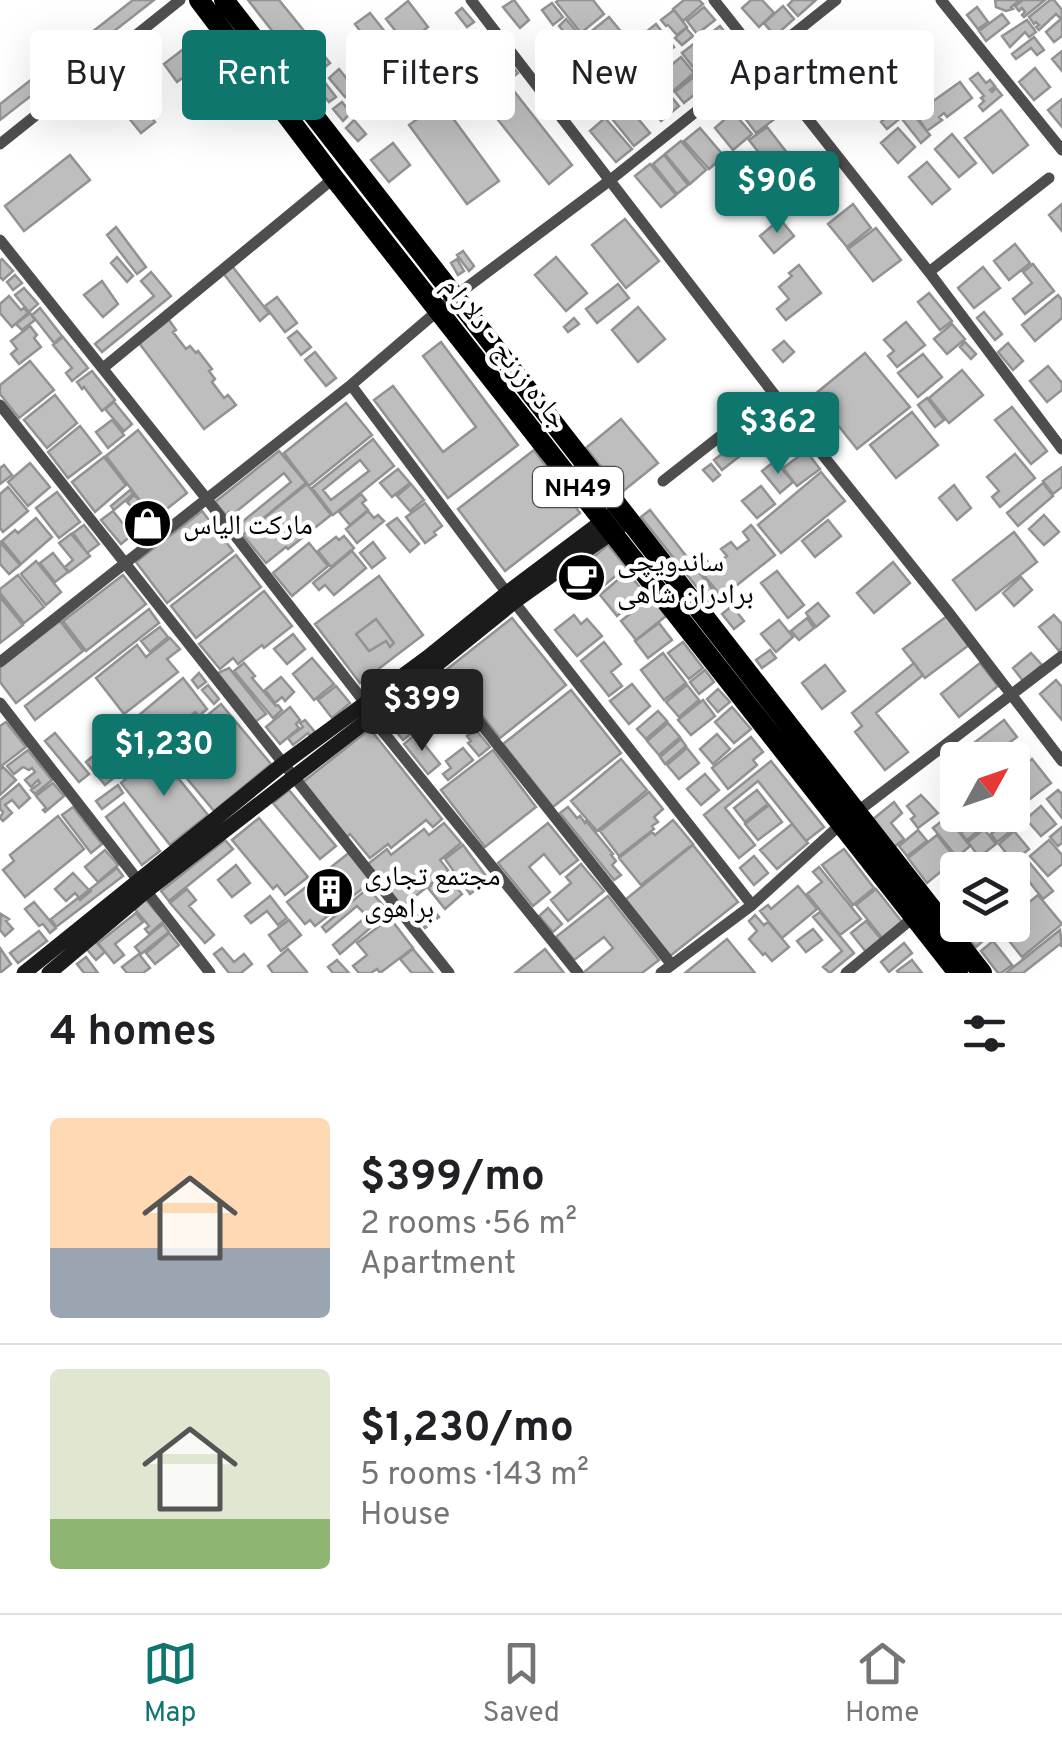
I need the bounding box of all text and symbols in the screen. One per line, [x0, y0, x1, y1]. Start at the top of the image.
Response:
chip: Buy [30, 30, 162, 120]
chip: Rent [182, 30, 326, 120]
chip: Filters [346, 30, 515, 120]
chip: New [535, 30, 673, 120]
chip: Apartment [693, 30, 934, 120]
pin: $906 [718, 151, 836, 236]
text: $906 [737, 163, 817, 203]
street label: جاده زرنج - دلارام [433, 270, 574, 437]
pin: $362 [719, 392, 837, 477]
text: $362 [739, 404, 817, 444]
road number: NH49 [533, 467, 623, 507]
shop icon: مارکت الیاس [122, 498, 174, 550]
place label: مارکت الیاس [183, 509, 313, 545]
place label: ساندویچی برادران شاهی [617, 546, 754, 614]
cafe icon: ساندویچی برادران شاهی [556, 551, 608, 603]
pin: $399 [363, 669, 481, 754]
text: $399 [383, 681, 461, 721]
pin: $1,230 [83, 714, 245, 799]
text: $1,230 [114, 726, 214, 766]
north arrow [940, 742, 1030, 832]
map controls [940, 742, 1030, 942]
button: layers [940, 852, 1030, 942]
place label: مجتمع تجاری براهوی [364, 860, 500, 928]
building icon: مجتمع تجاری براهوی [303, 865, 355, 917]
icon: filters [957, 1006, 1012, 1061]
text: 4 homes [50, 1007, 217, 1060]
text: $399/mo [360, 1152, 545, 1205]
icon: home [130, 1158, 250, 1278]
text: 2 rooms · 56 m² [360, 1205, 577, 1245]
text: Apartment [360, 1245, 516, 1285]
text: $1,230/mo [360, 1403, 574, 1456]
icon: home [130, 1409, 250, 1529]
text: 5 rooms · 143 m² [360, 1456, 589, 1496]
text: House [360, 1496, 450, 1536]
tab: Map [143, 1636, 198, 1732]
tab: Saved [483, 1636, 560, 1732]
tab: Home [845, 1636, 919, 1732]

